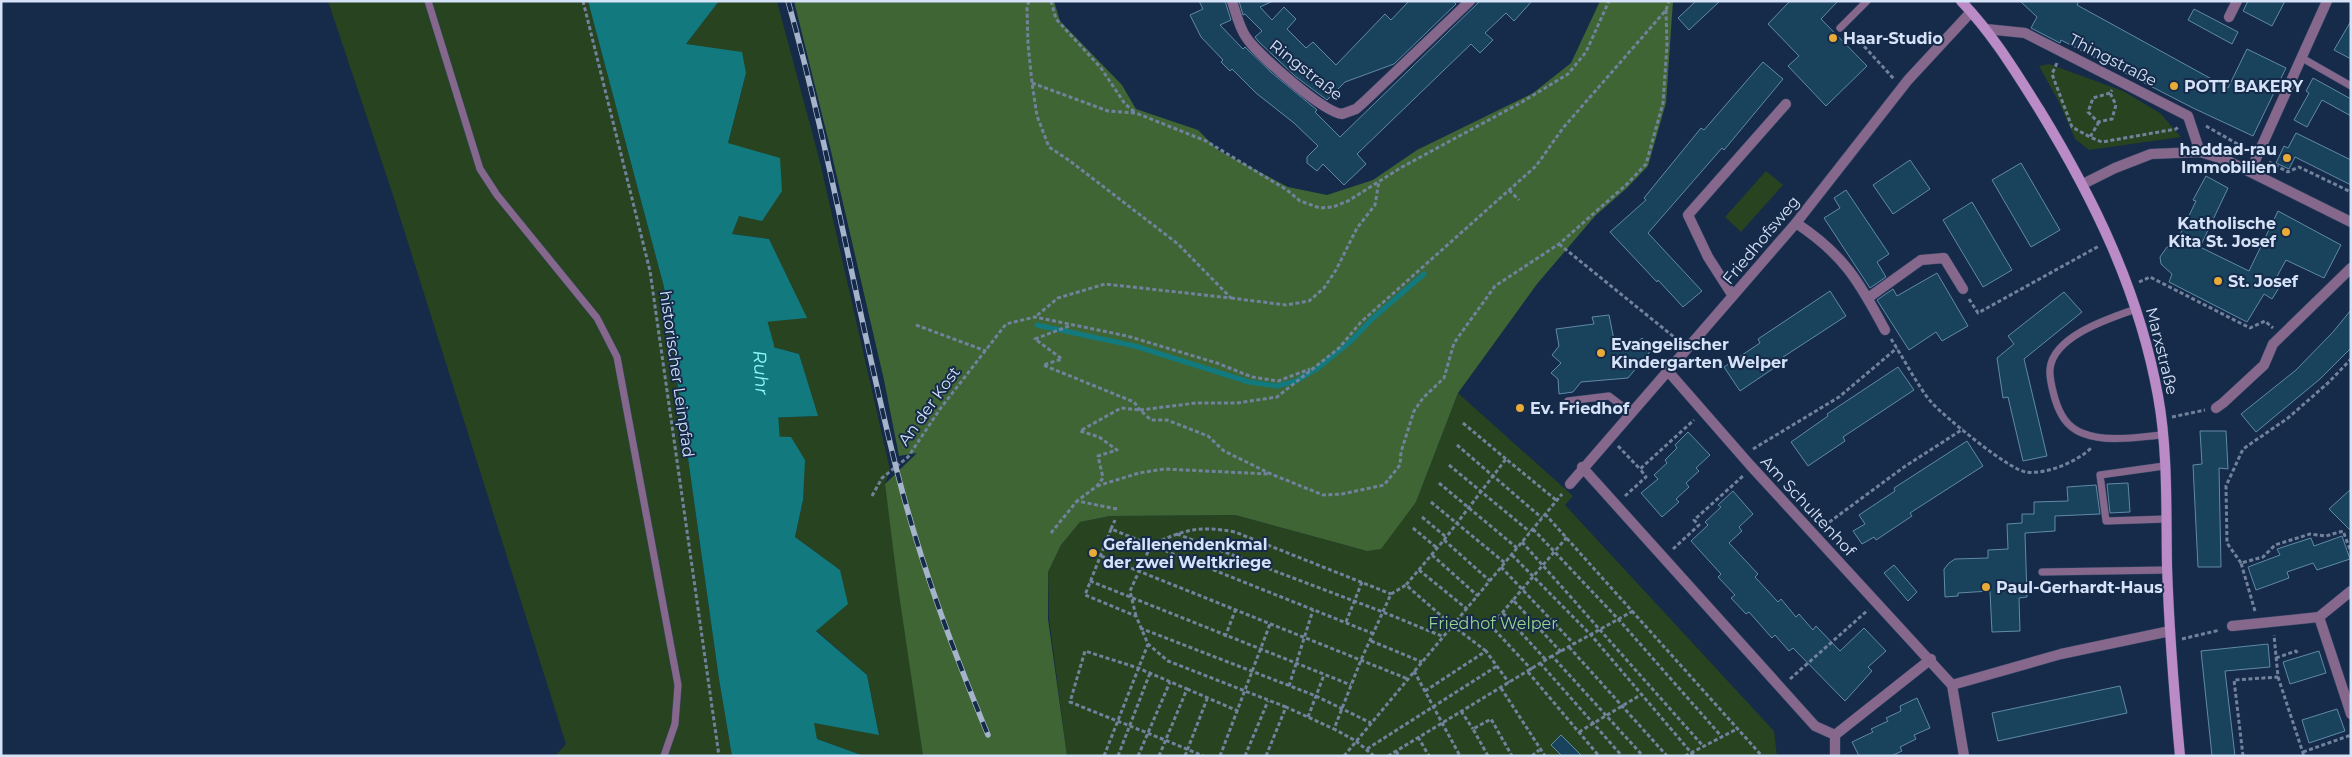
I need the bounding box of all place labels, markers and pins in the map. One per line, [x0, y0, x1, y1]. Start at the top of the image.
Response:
place label: Haar-Studio [1843, 29, 1943, 48]
marker: Haar-Studio [1827, 32, 1839, 44]
place label: POTT BAKERY [2184, 77, 2304, 96]
marker: POTT BAKERY [2168, 80, 2180, 92]
place label: haddad-rau Immobilien [2180, 140, 2277, 177]
marker: haddad-rau Immobilien [2281, 152, 2293, 164]
place label: Katholische Kita St. Josef [2168, 214, 2277, 251]
marker: Katholische Kita St. Josef [2280, 226, 2292, 238]
place label: St. Josef [2228, 272, 2299, 291]
marker: St. Josef [2212, 275, 2224, 287]
place label: Evangelischer Kindergarten Welper [1611, 335, 1788, 372]
marker: Evangelischer Kindergarten Welper [1595, 347, 1607, 359]
place label: Ev. Friedhof [1530, 399, 1630, 418]
marker: Ev. Friedhof [1514, 402, 1526, 414]
place label: Gefallenendenkmal der zwei Weltkriege [1103, 535, 1271, 572]
marker: Gefallenendenkmal der zwei Weltkriege [1087, 547, 1099, 559]
place label: Paul-Gerhardt-Haus [1996, 578, 2163, 597]
marker: Paul-Gerhardt-Haus [1980, 581, 1992, 593]

